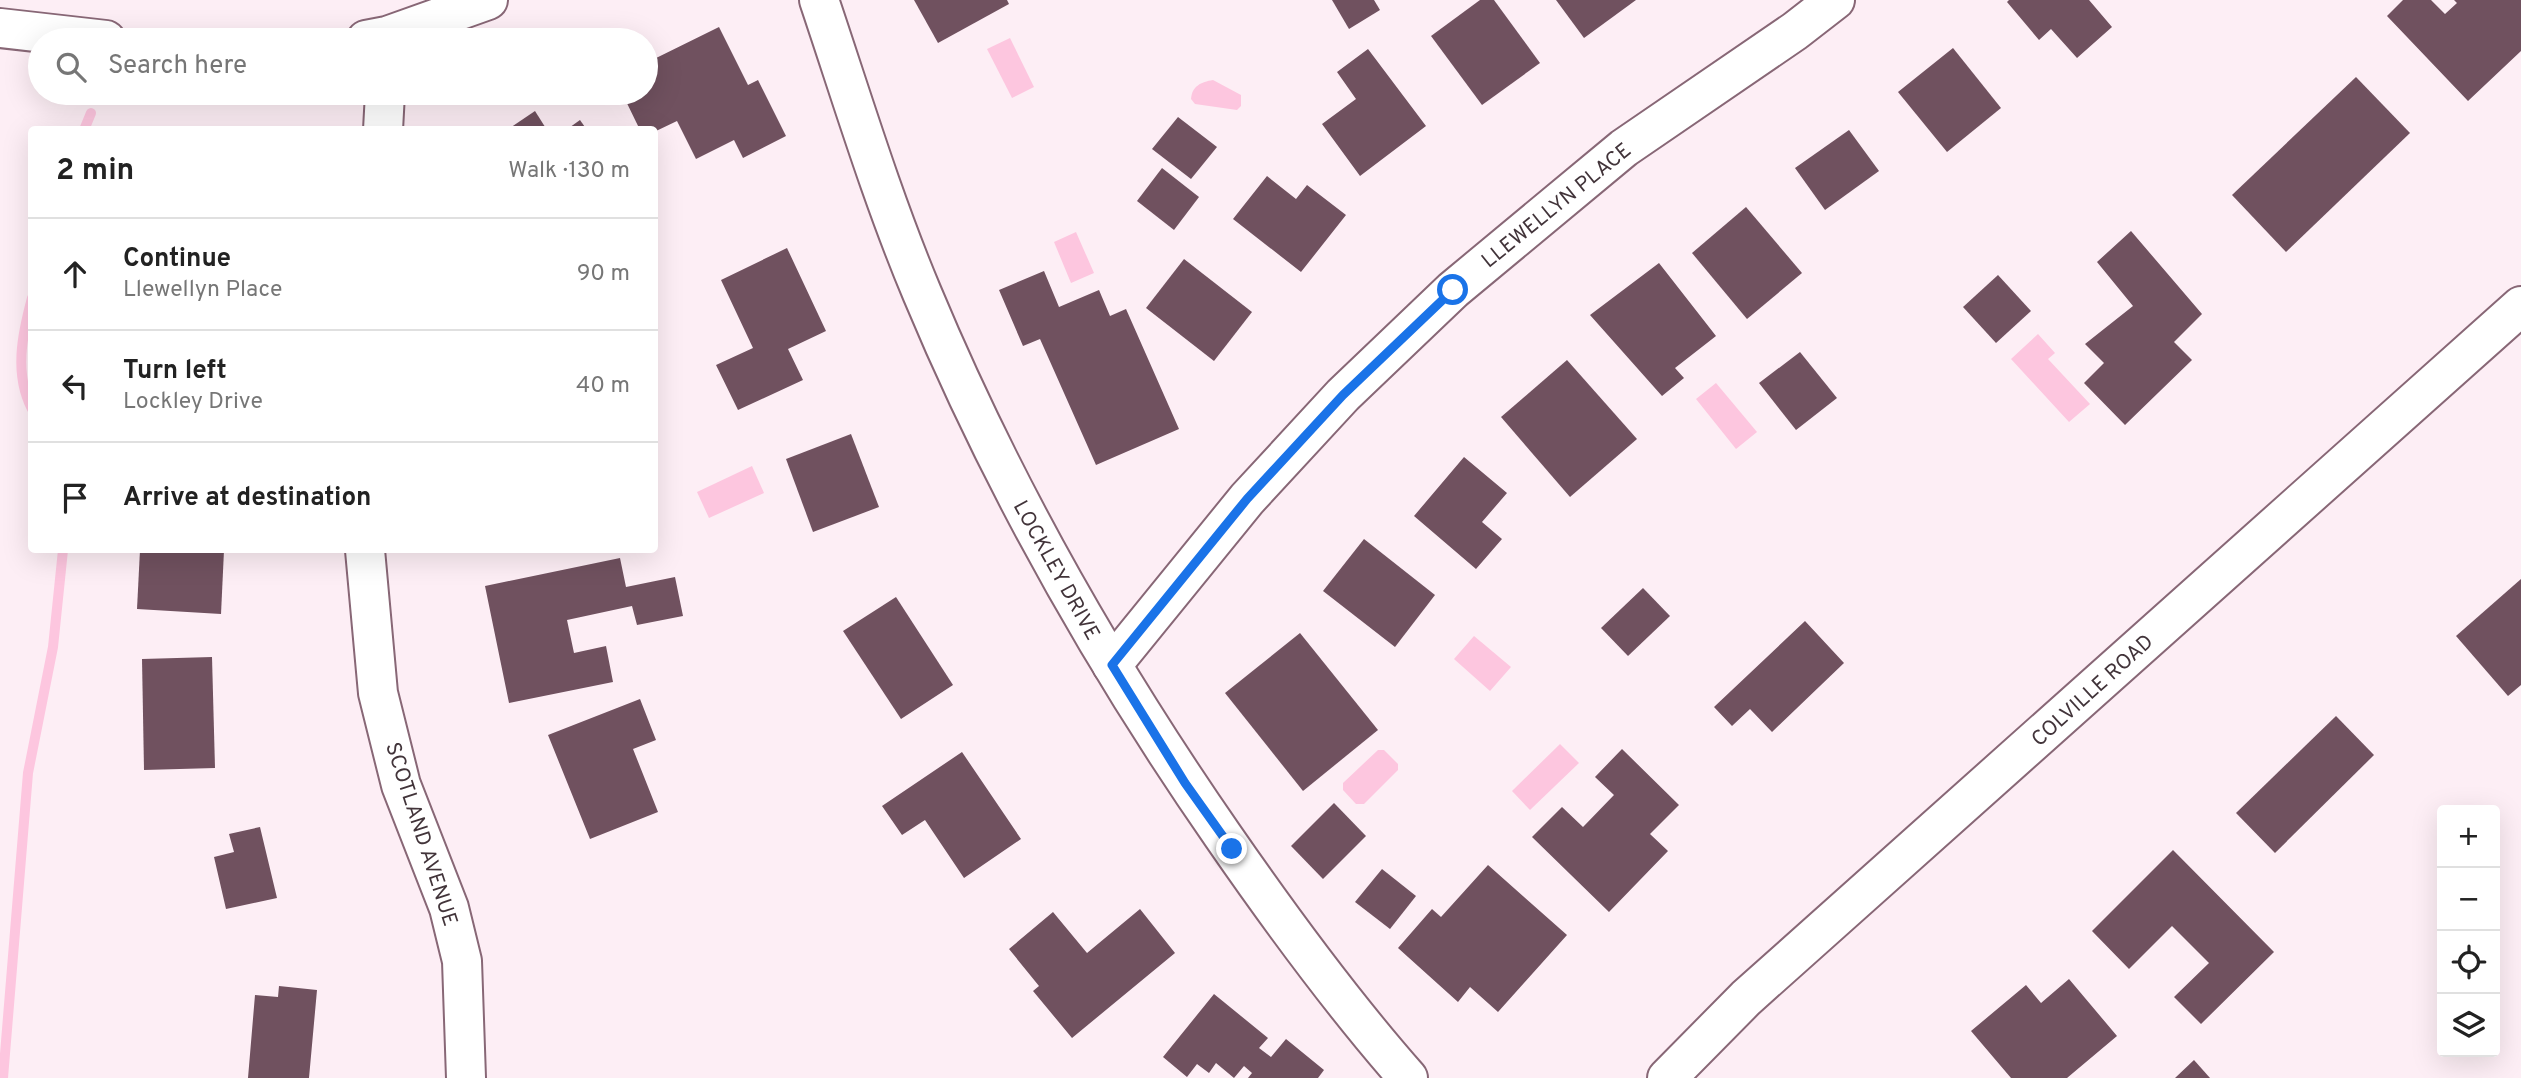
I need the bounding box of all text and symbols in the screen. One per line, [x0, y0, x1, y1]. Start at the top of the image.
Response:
search box [28, 28, 658, 105]
icon: search [52, 48, 90, 86]
text: Search here [108, 50, 247, 83]
street label: LLEWELLYN PLACE [1477, 138, 1637, 275]
text: 2 min [56, 153, 134, 190]
text: Walk · 130 m [508, 157, 630, 186]
text: Continue [123, 243, 231, 276]
icon: ahead [56, 255, 94, 293]
text: 90 m [577, 260, 630, 289]
route start [1437, 274, 1468, 305]
text: Llewellyn Place [123, 276, 282, 305]
text: Turn left [123, 355, 227, 388]
icon: left [56, 367, 94, 405]
text: 40 m [576, 372, 630, 401]
text: Lockley Drive [123, 388, 263, 417]
icon: arrive [56, 479, 94, 517]
text: Arrive at destination [123, 482, 371, 515]
street label: LOCKLEY DRIVE [1006, 496, 1105, 645]
street label: COLVILLE ROAD [2026, 629, 2160, 753]
street label: SCOTLAND AVENUE [378, 739, 463, 930]
map controls [2437, 805, 2500, 1057]
button: + [2437, 805, 2500, 868]
route end [1216, 833, 1247, 864]
button: − [2437, 868, 2500, 931]
button: locate [2437, 931, 2500, 994]
button: layers [2437, 994, 2500, 1057]

